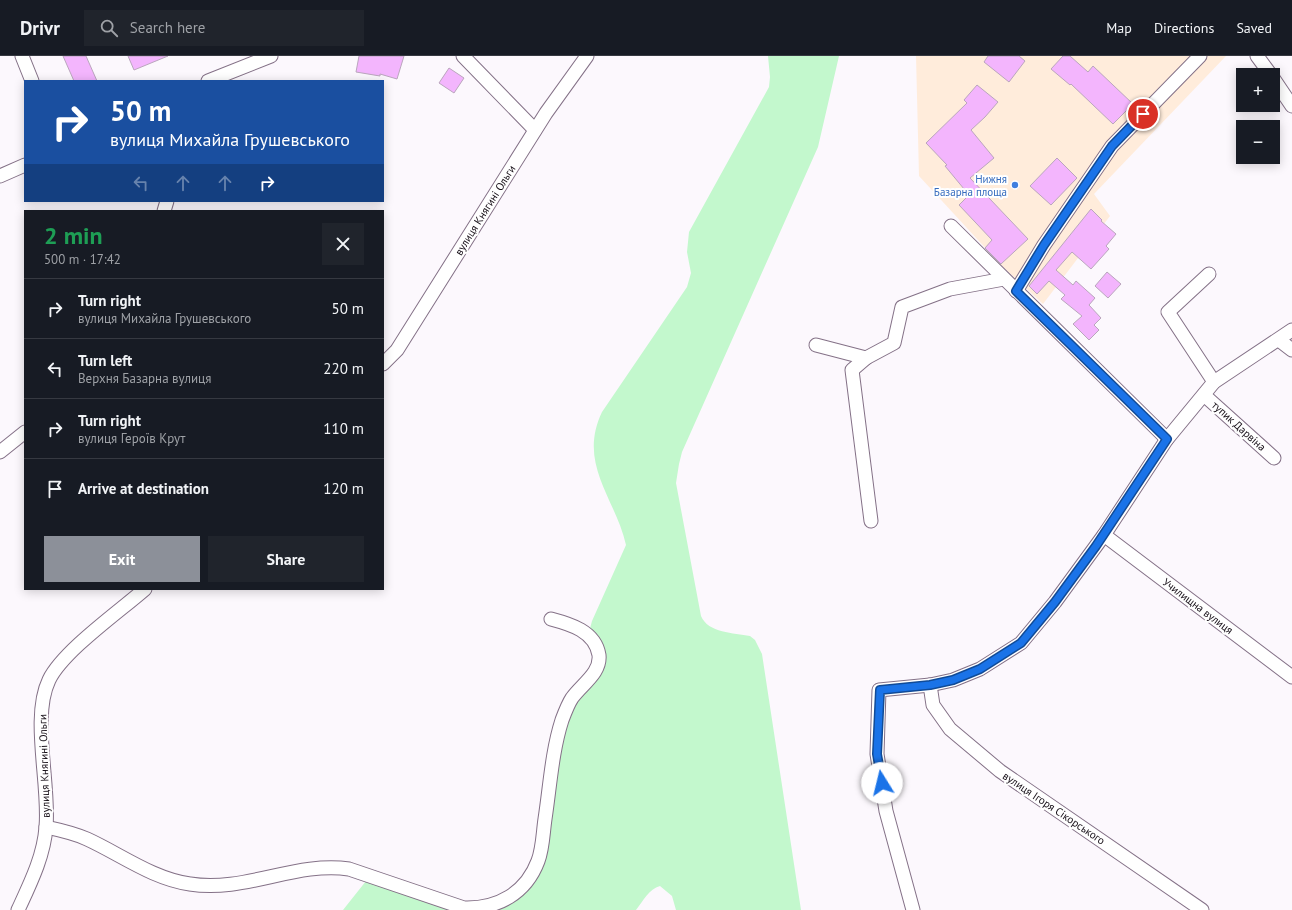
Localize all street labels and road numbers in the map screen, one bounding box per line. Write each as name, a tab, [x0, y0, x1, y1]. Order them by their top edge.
street label: вулиця Княгині Ольги	[452, 162, 518, 258]
street label: тупик Дарвіна	[1209, 398, 1269, 454]
street label: Училищна вулиця	[1160, 575, 1236, 637]
street label: вулиця Княгині Ольги	[35, 714, 53, 818]
street label: вулиця Ігоря Сікорського	[1000, 769, 1108, 848]

